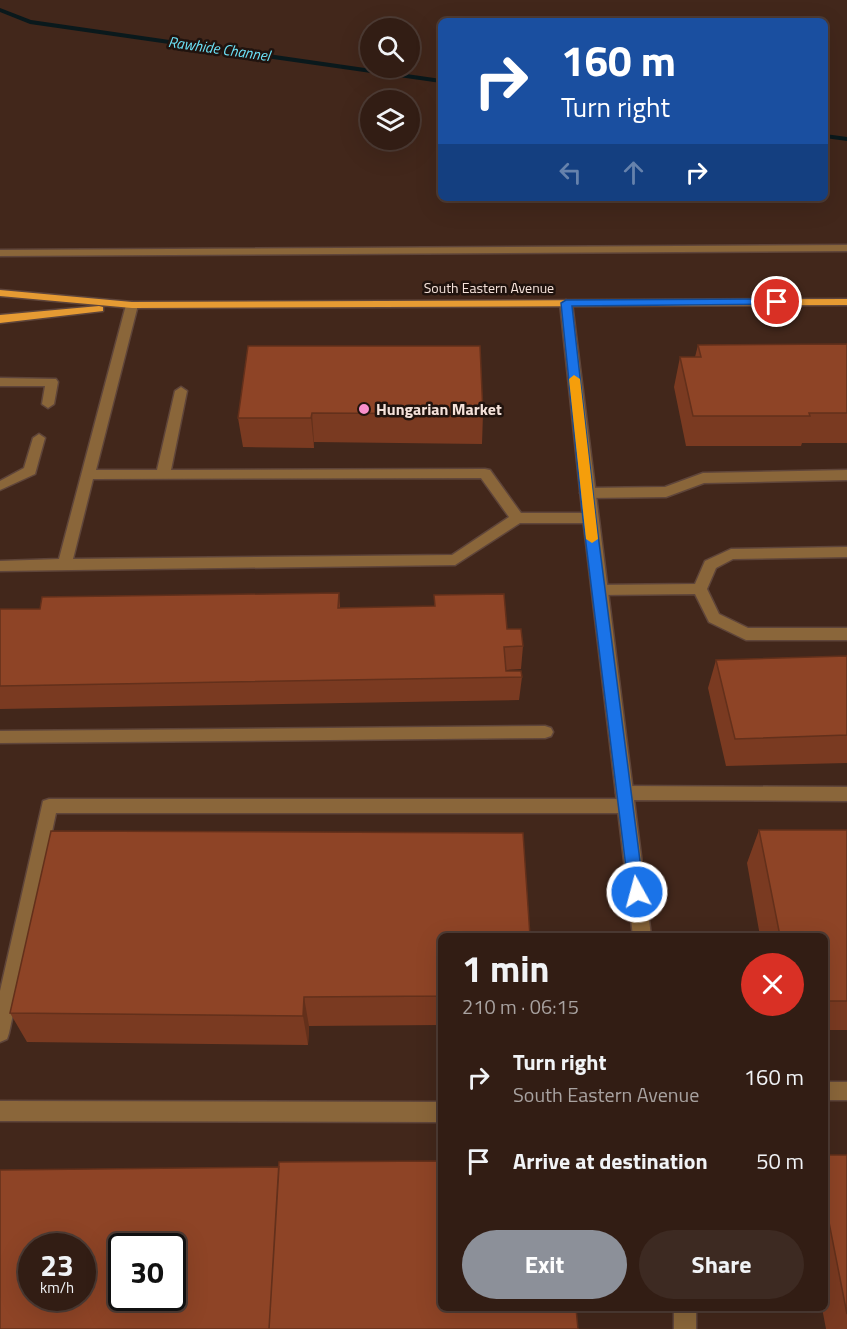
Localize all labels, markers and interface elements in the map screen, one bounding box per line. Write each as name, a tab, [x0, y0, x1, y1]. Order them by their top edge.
map controls	[360, 18, 420, 150]
button: search	[360, 18, 420, 78]
text: 160 m	[561, 28, 676, 92]
water label: Rawhide Channel	[167, 30, 273, 67]
icon: right	[462, 42, 540, 120]
text: Turn right	[561, 86, 670, 127]
button: layers	[360, 90, 420, 150]
icon: left	[554, 156, 587, 189]
icon: ahead	[617, 156, 650, 189]
icon: right	[680, 156, 713, 189]
pin	[751, 276, 802, 327]
street label: South Eastern Avenue	[424, 277, 554, 298]
icon: arrive	[760, 285, 793, 318]
place label: Hungarian Market	[376, 397, 502, 421]
marker: Hungarian Market	[357, 402, 371, 416]
position arrow	[605, 860, 669, 924]
text: 1 min	[462, 941, 549, 996]
button: close	[741, 953, 804, 1016]
text: 210 m · 06:15	[462, 991, 579, 1022]
text: Turn right	[513, 1045, 607, 1079]
text: 160 m	[744, 1060, 804, 1094]
icon: right	[462, 1061, 495, 1094]
text: South Eastern Avenue	[513, 1079, 699, 1110]
text: Arrive at destination	[513, 1144, 708, 1178]
text: 50 m	[756, 1144, 804, 1178]
icon: arrive	[462, 1145, 495, 1178]
button: Exit	[462, 1230, 627, 1299]
button: Share	[639, 1230, 804, 1299]
speed limit sign: 30	[108, 1233, 186, 1311]
text: 23	[40, 1242, 74, 1288]
text: km/h	[40, 1276, 74, 1299]

